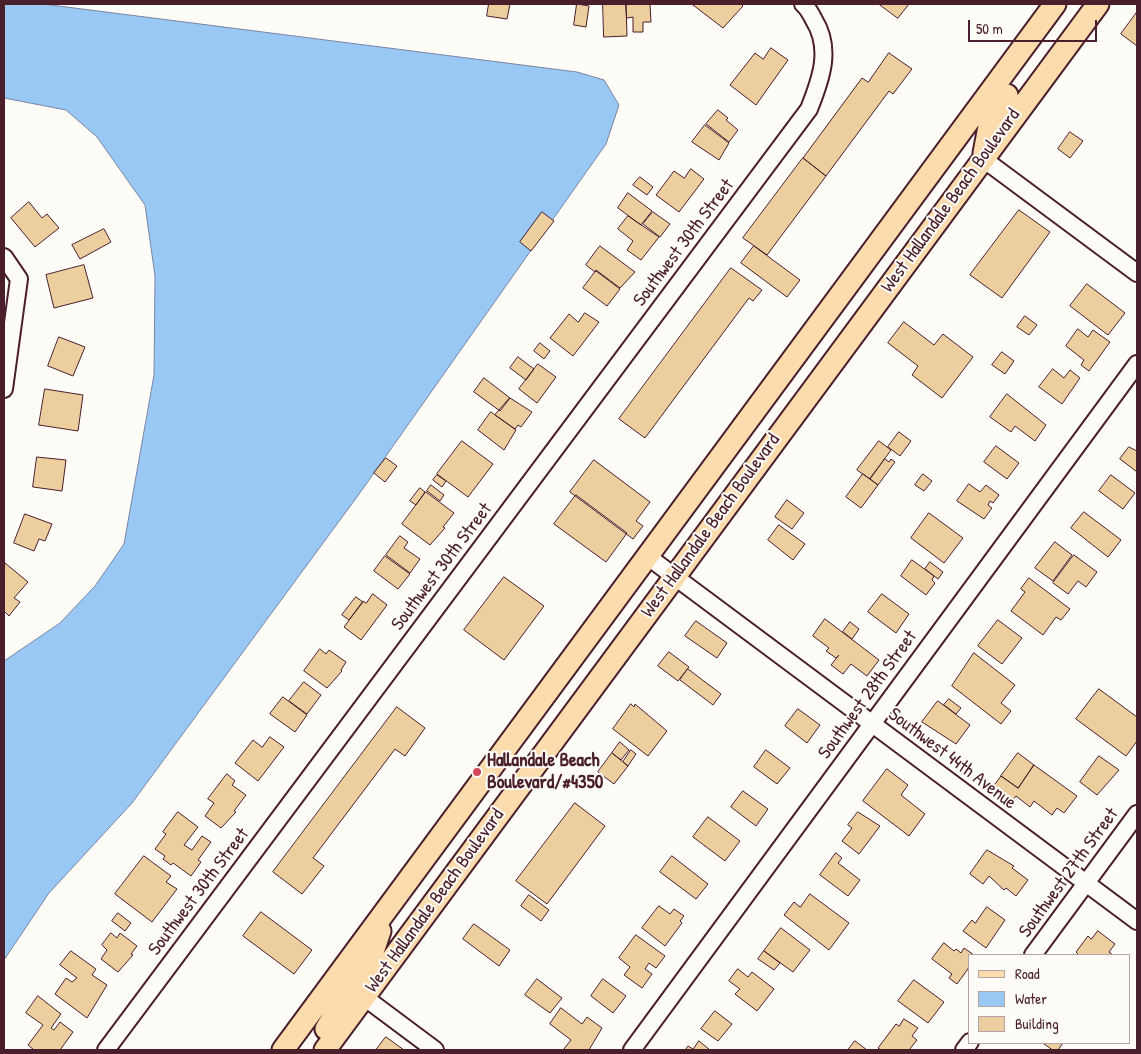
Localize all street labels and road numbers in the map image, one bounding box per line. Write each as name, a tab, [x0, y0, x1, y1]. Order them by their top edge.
street label: West Hallandale Beach Boulevard	[877, 105, 1025, 297]
street label: Southwest 30th Street	[629, 175, 739, 311]
street label: West Hallandale Beach Boulevard	[637, 430, 785, 622]
street label: Southwest 30th Street	[387, 499, 497, 635]
street label: Southwest 28th Street	[814, 626, 922, 764]
street label: Southwest 44th Avenue	[883, 703, 1021, 815]
street label: Southwest 27th Street	[1014, 804, 1124, 942]
street label: West Hallandale Beach Boulevard	[361, 805, 509, 997]
street label: Southwest 30th Street	[144, 824, 254, 960]

